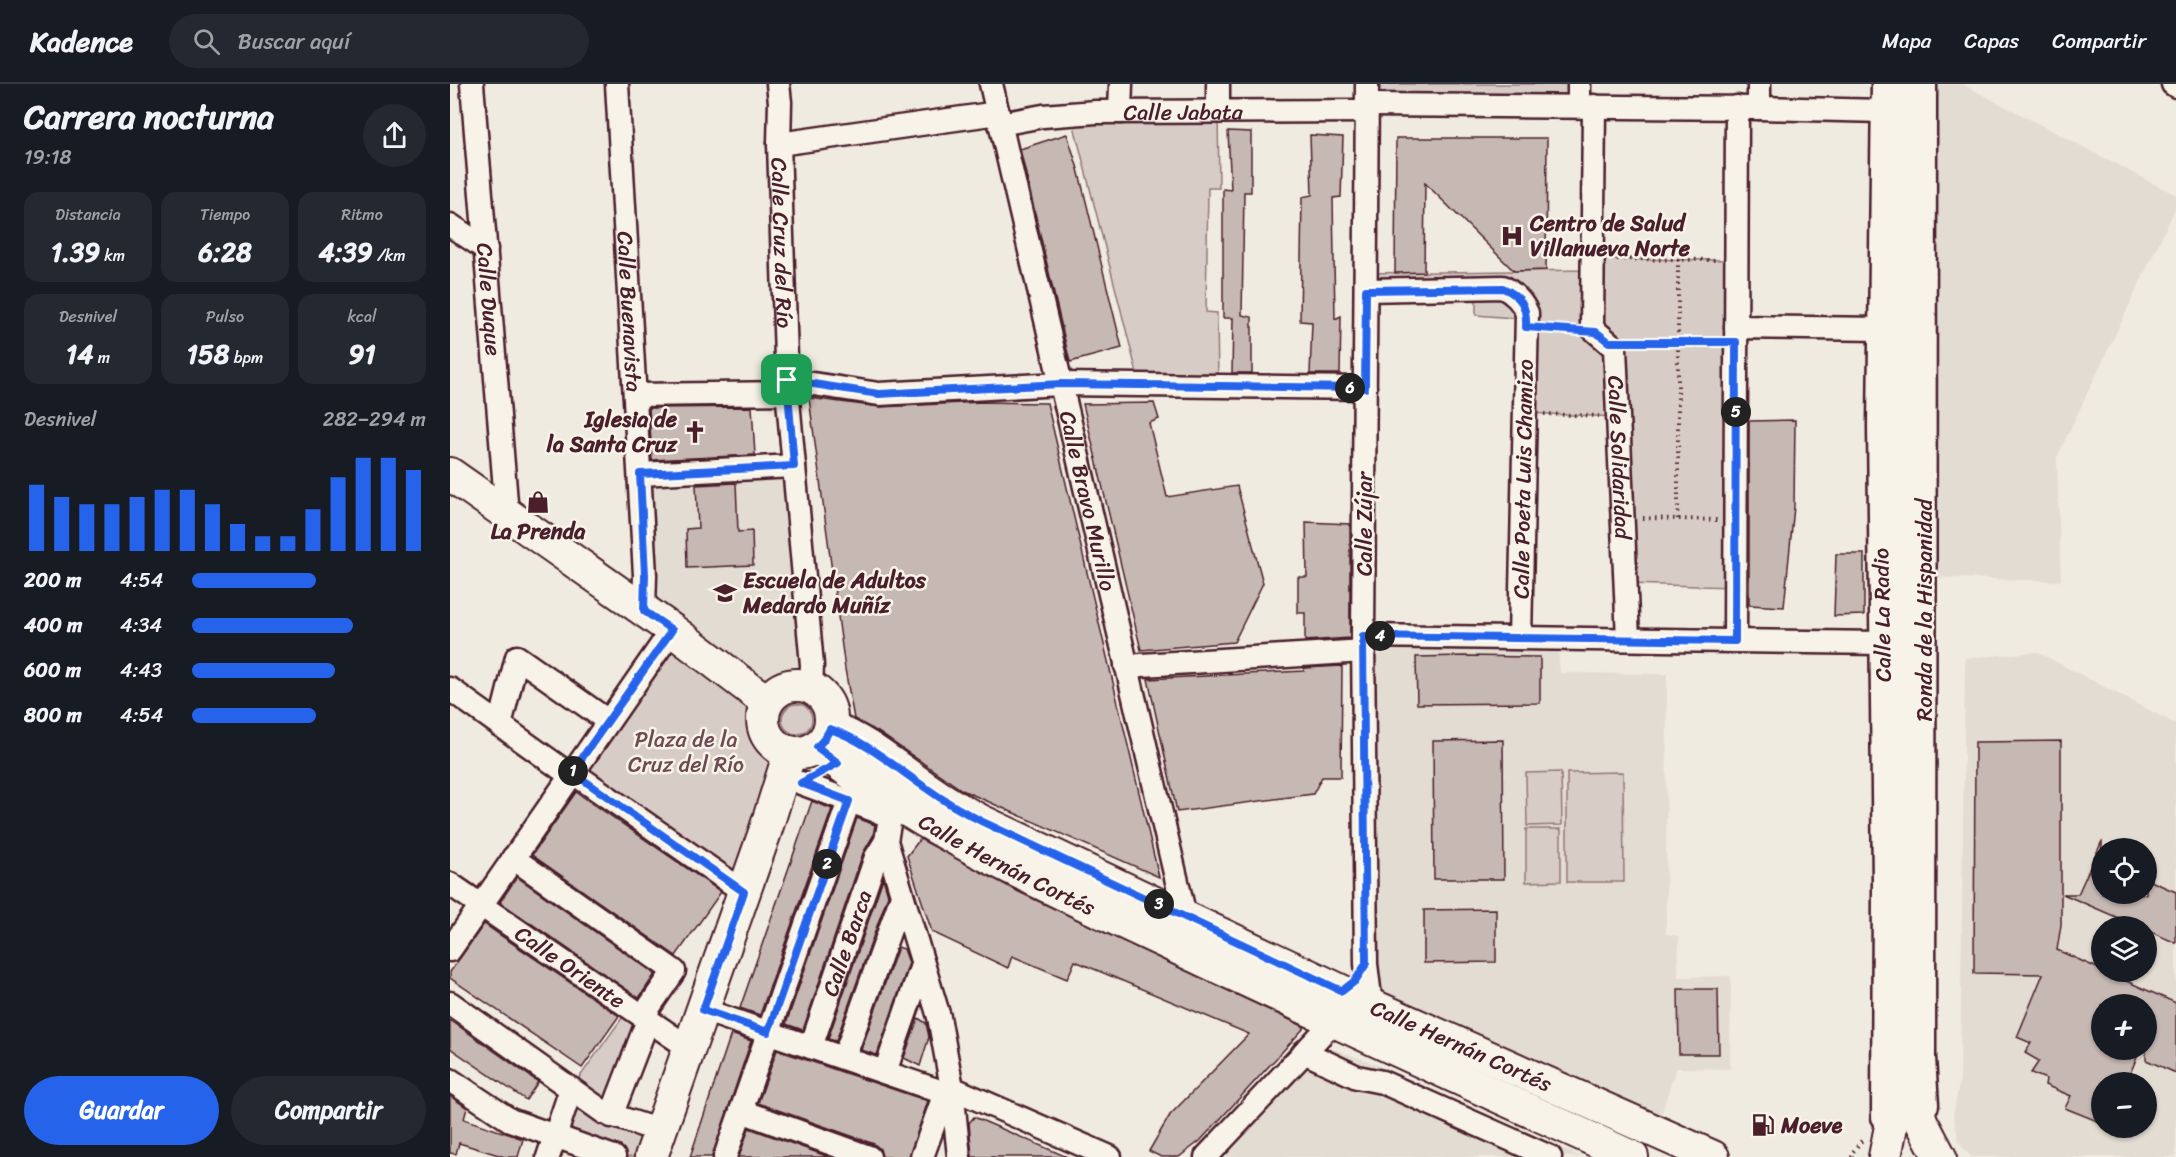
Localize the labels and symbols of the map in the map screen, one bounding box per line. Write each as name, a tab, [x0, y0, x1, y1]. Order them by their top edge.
street label: Calle Jabata	[1123, 92, 1244, 131]
street label: Calle Cruz del Río	[760, 157, 805, 329]
place label: Centro de Salud Villanueva Norte	[1529, 204, 1691, 268]
hospital icon: Centro de Salud Villanueva Norte	[1499, 223, 1525, 249]
street label: Calle Buenavista	[606, 230, 654, 393]
street label: Calle Duque	[465, 241, 514, 357]
pin	[761, 354, 812, 405]
street label: Calle Poeta Luis Chamizo	[1501, 359, 1545, 599]
pin: 6	[1335, 373, 1365, 403]
street label: Calle Solidaridad	[1597, 375, 1643, 541]
pin: 5	[1721, 397, 1751, 427]
place label: Iglesia de la Santa Cruz	[546, 400, 679, 464]
street label: Calle Bravo Murillo	[1048, 407, 1128, 595]
church icon: Iglesia de la Santa Cruz	[682, 419, 708, 445]
street label: Calle Zújar	[1345, 470, 1384, 576]
shop icon: La Prenda	[525, 489, 551, 515]
street label: Ronda de la Hispanidad	[1905, 497, 1944, 721]
place label: La Prenda	[491, 512, 586, 551]
street label: Calle La Radio	[1861, 548, 1903, 682]
place label: Escuela de Adultos Medardo Muñíz	[742, 561, 927, 625]
school or university icon: Escuela de Adultos Medardo Muñíz	[712, 580, 738, 606]
pin: 4	[1365, 621, 1395, 651]
park label: Plaza de la Cruz del Río	[628, 720, 744, 784]
pin: 1	[558, 756, 588, 786]
street label: Calle Hernán Cortés	[911, 802, 1103, 927]
pin: 2	[812, 849, 842, 879]
street label: Calle Barca	[810, 884, 883, 1002]
pin: 3	[1144, 889, 1174, 919]
street label: Calle Oriente	[507, 914, 634, 1019]
street label: Calle Hernán Cortés	[1364, 988, 1559, 1103]
place label: Moeve	[1780, 1106, 1843, 1145]
fuel station icon: Moeve	[1750, 1112, 1776, 1138]

